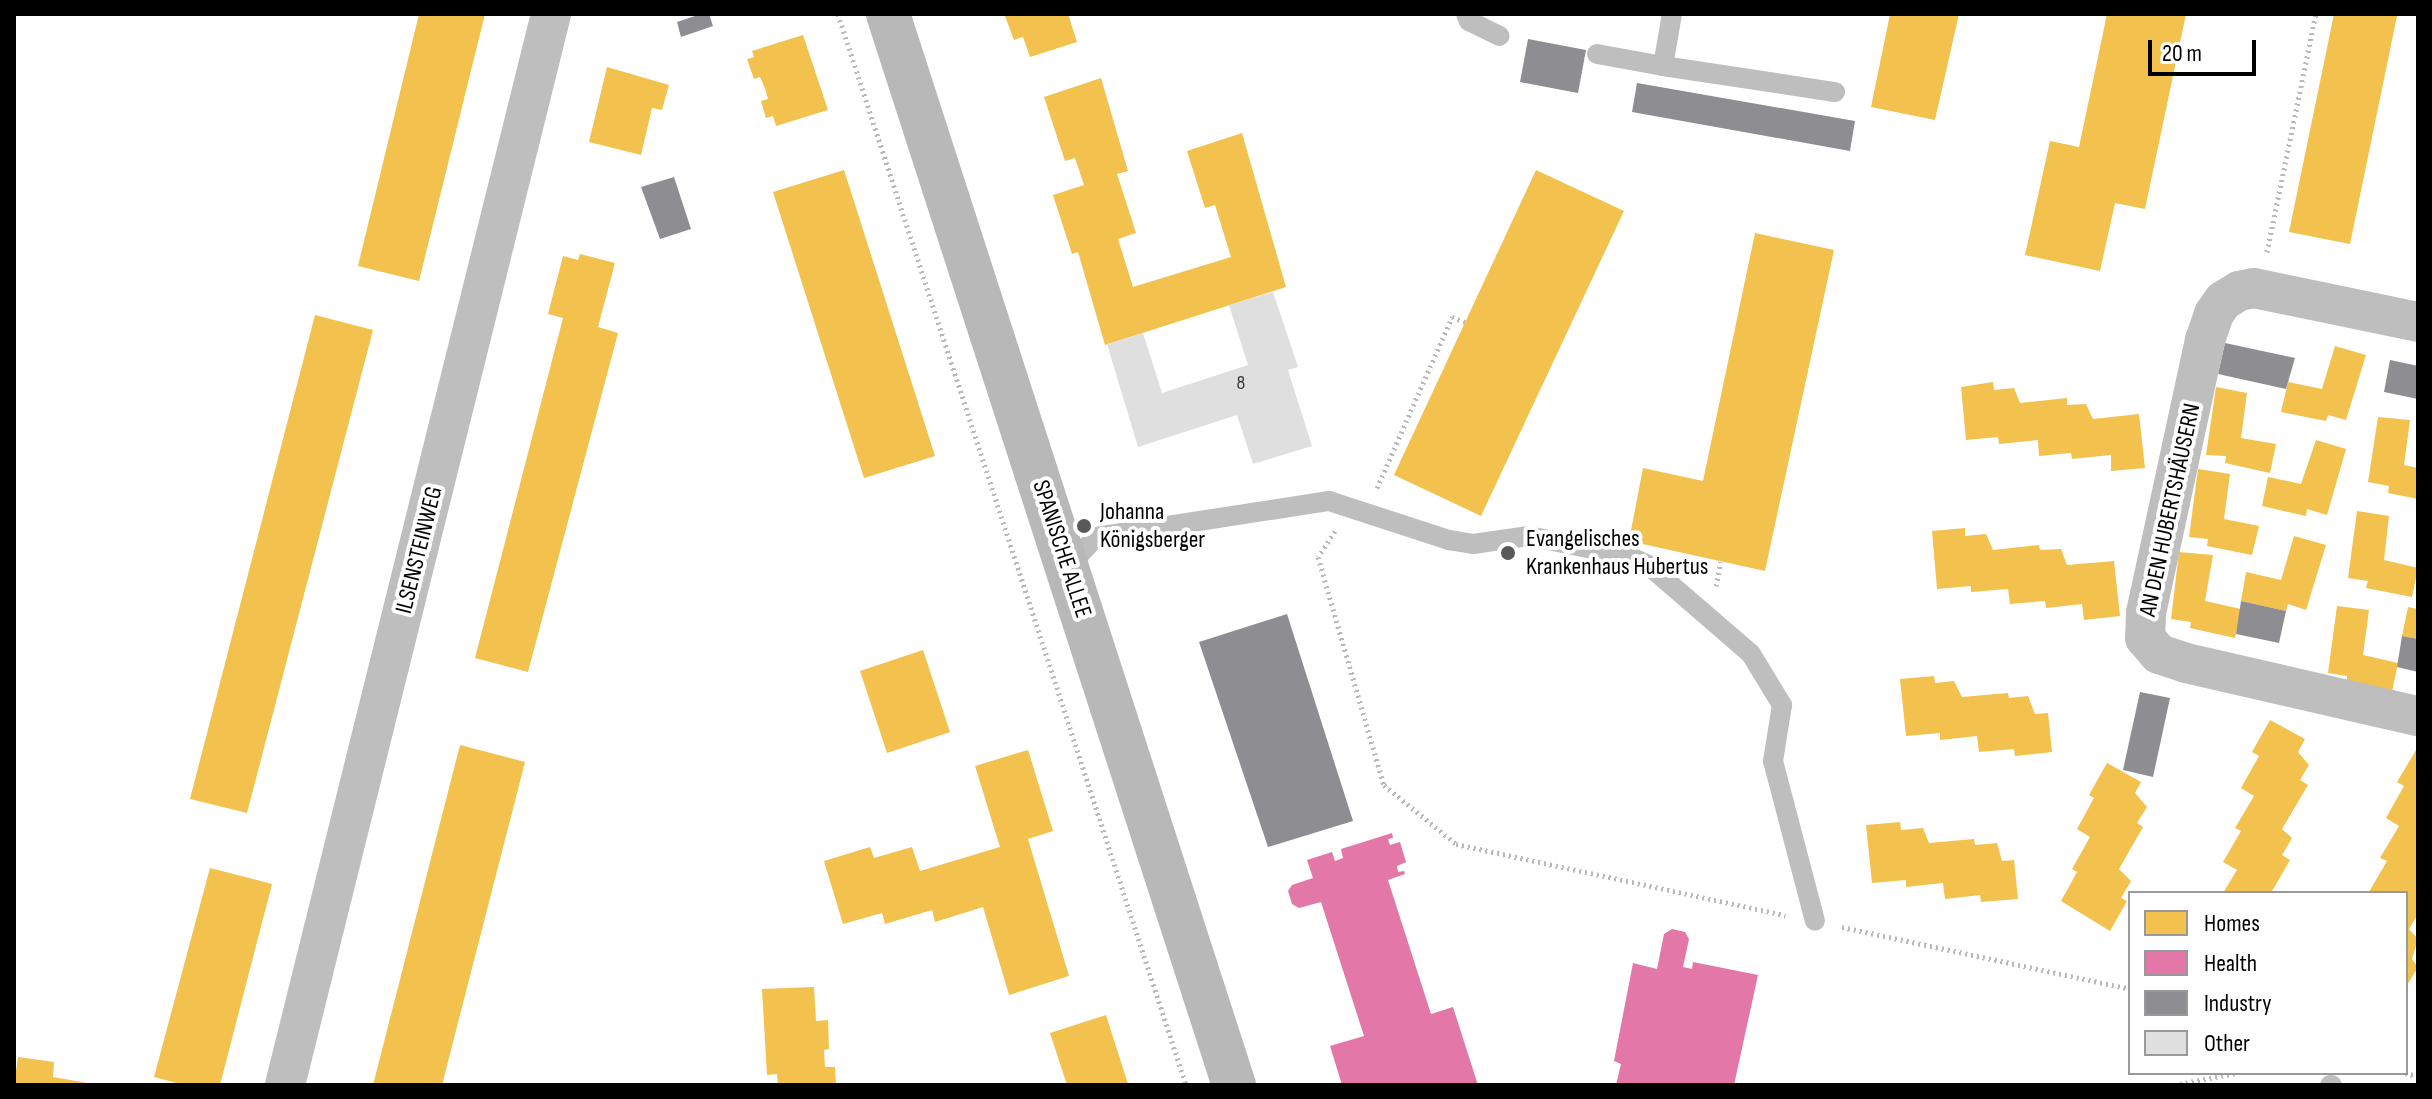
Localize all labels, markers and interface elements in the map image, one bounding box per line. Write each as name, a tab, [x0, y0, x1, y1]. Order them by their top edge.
scale bar	[2152, 24, 2260, 74]
text: 20 m	[2162, 39, 2202, 68]
house number: 8	[1237, 371, 1245, 395]
street label: AN DEN HUBERTSHÄUSERN	[2133, 401, 2207, 619]
street label: SPANISCHE ALLEE	[1026, 477, 1098, 621]
street label: ILSENSTEINWEG	[389, 483, 449, 617]
place label: Johanna Königsberger	[1100, 498, 1205, 554]
marker: Johanna Königsberger	[1075, 517, 1093, 535]
place label: Evangelisches Krankenhaus Hubertus	[1526, 525, 1708, 581]
marker: Evangelisches Krankenhaus Hubertus	[1497, 542, 1519, 564]
legend	[2128, 891, 2408, 1075]
text: Homes	[2204, 909, 2260, 938]
text: Health	[2204, 949, 2257, 978]
text: Industry	[2204, 989, 2271, 1018]
text: Other	[2204, 1029, 2250, 1058]

